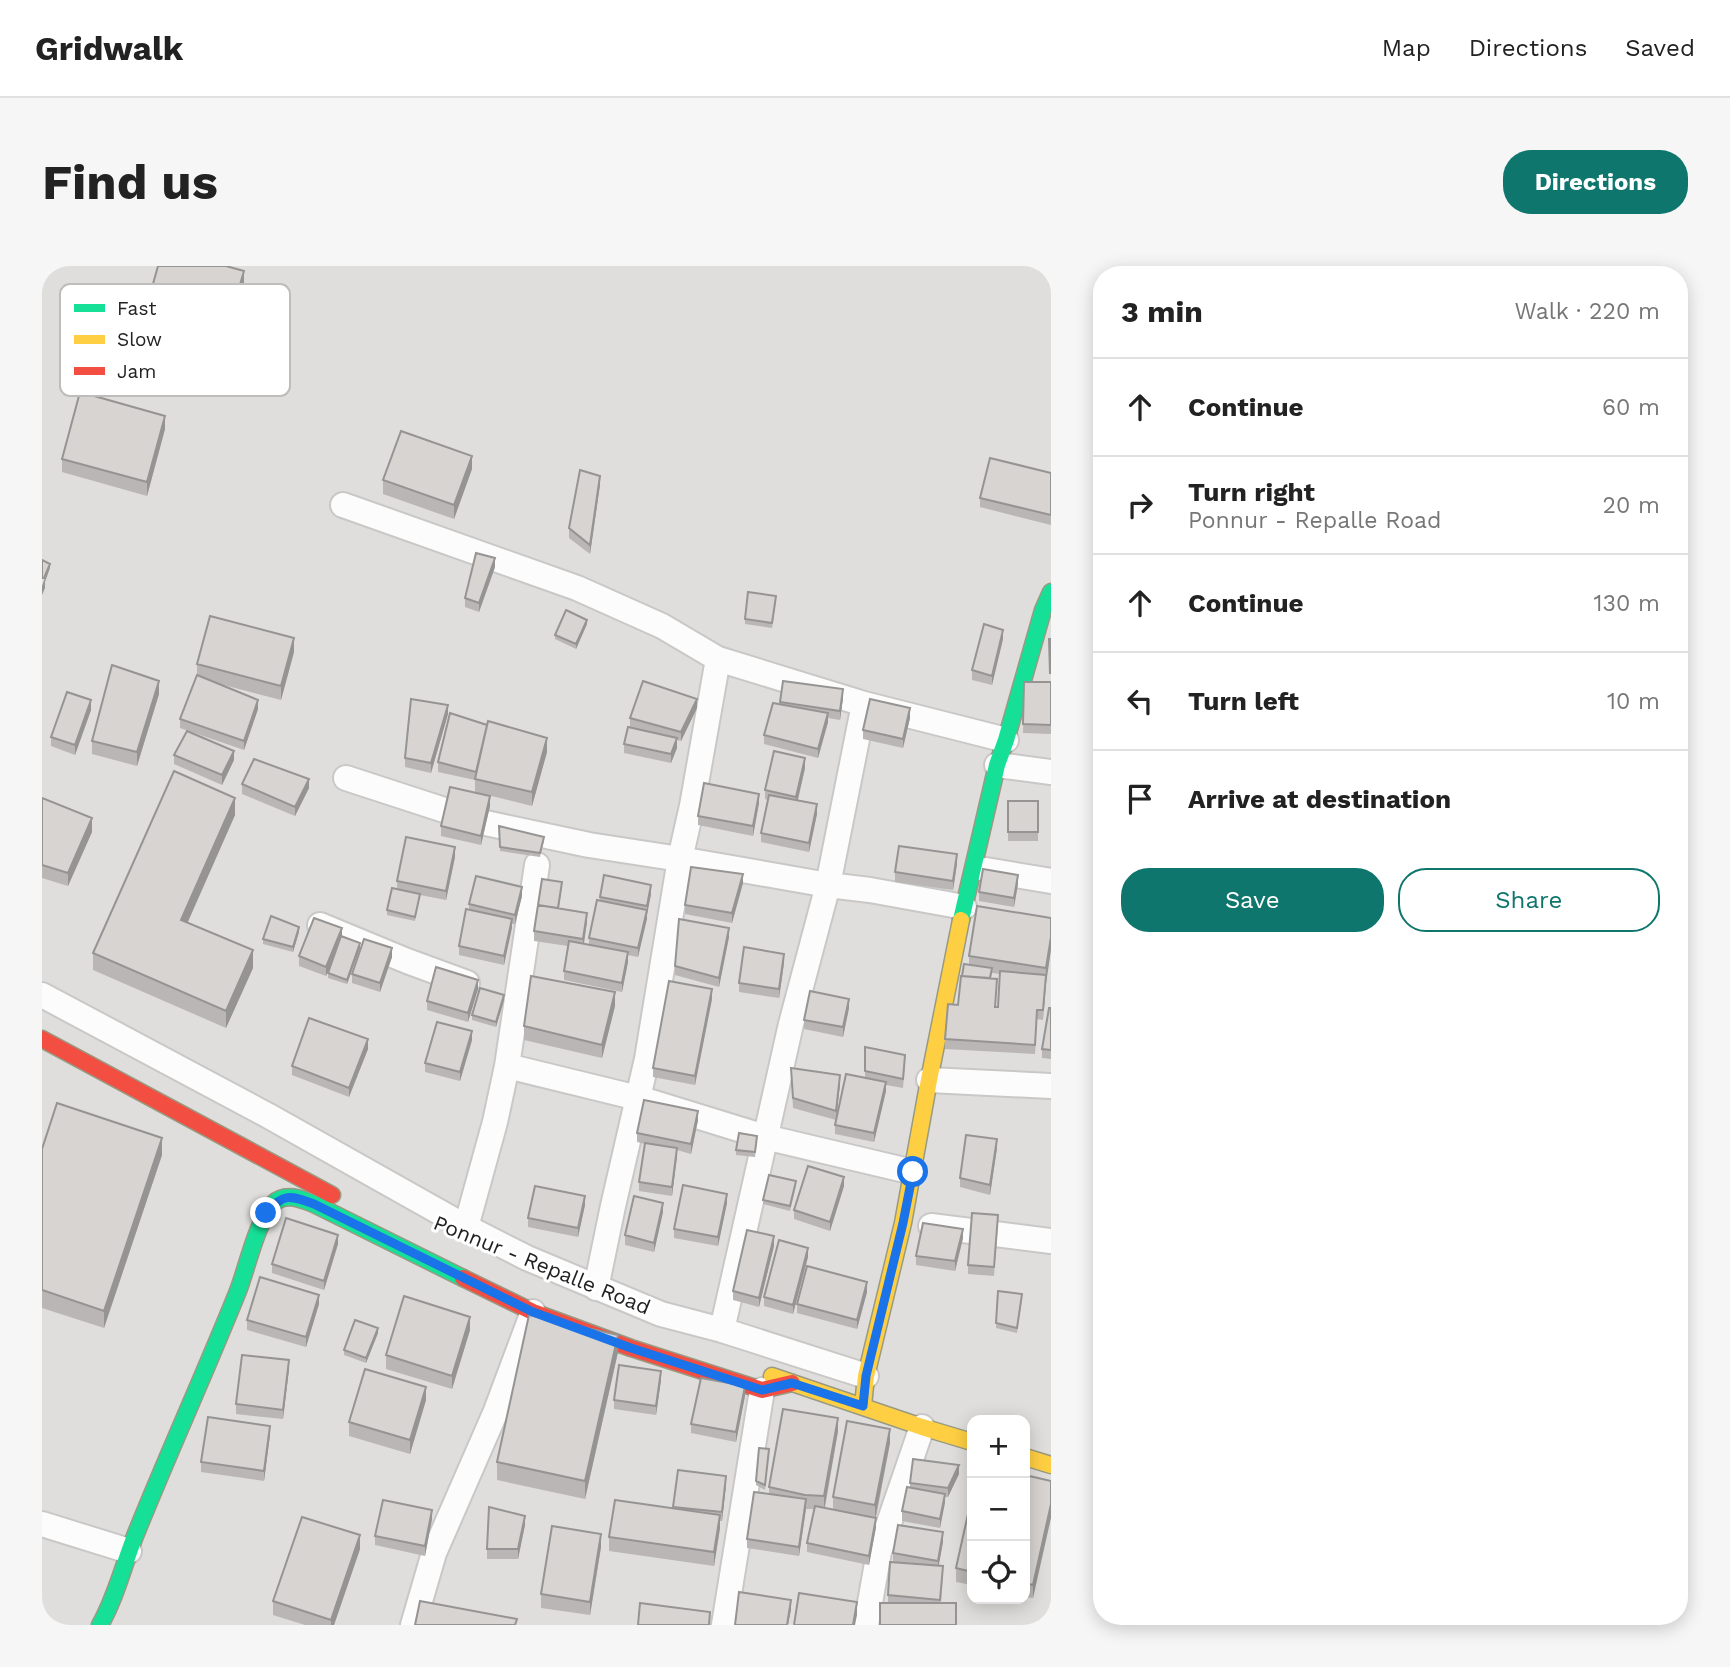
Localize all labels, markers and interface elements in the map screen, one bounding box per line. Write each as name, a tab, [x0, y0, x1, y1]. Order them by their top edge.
text: Gridwalk	[35, 29, 183, 68]
text: Map	[1382, 34, 1431, 62]
text: Directions	[1469, 34, 1587, 62]
text: Saved	[1625, 34, 1695, 62]
button: Directions	[1503, 150, 1688, 214]
text: Find us	[42, 153, 218, 211]
legend	[60, 284, 290, 396]
text: 3 min	[1121, 294, 1203, 329]
text: Fast	[117, 297, 156, 320]
text: Walk · 220 m	[1514, 298, 1660, 325]
text: Slow	[117, 328, 162, 351]
text: Jam	[117, 360, 156, 383]
icon: ahead	[1121, 388, 1159, 426]
text: Continue	[1188, 392, 1304, 422]
text: 60 m	[1602, 394, 1660, 421]
text: Turn right	[1188, 477, 1315, 507]
icon: right	[1121, 486, 1159, 524]
text: 20 m	[1603, 492, 1660, 519]
text: Ponnur - Repalle Road	[1188, 507, 1442, 534]
icon: ahead	[1121, 584, 1159, 622]
text: Continue	[1188, 588, 1304, 618]
text: 130 m	[1594, 590, 1660, 617]
icon: left	[1121, 682, 1159, 720]
text: Turn left	[1188, 686, 1299, 716]
text: 10 m	[1607, 688, 1660, 715]
icon: arrive	[1121, 780, 1159, 818]
text: Arrive at destination	[1188, 784, 1451, 814]
button: Save	[1121, 868, 1384, 932]
button: Share	[1398, 868, 1660, 932]
route start	[897, 1156, 928, 1187]
route end	[250, 1197, 281, 1228]
street label: Ponnur - Repalle Road	[430, 1210, 654, 1319]
map controls	[967, 1415, 1030, 1604]
button: +	[967, 1415, 1030, 1478]
button: −	[967, 1478, 1030, 1541]
button: locate	[967, 1541, 1030, 1604]

